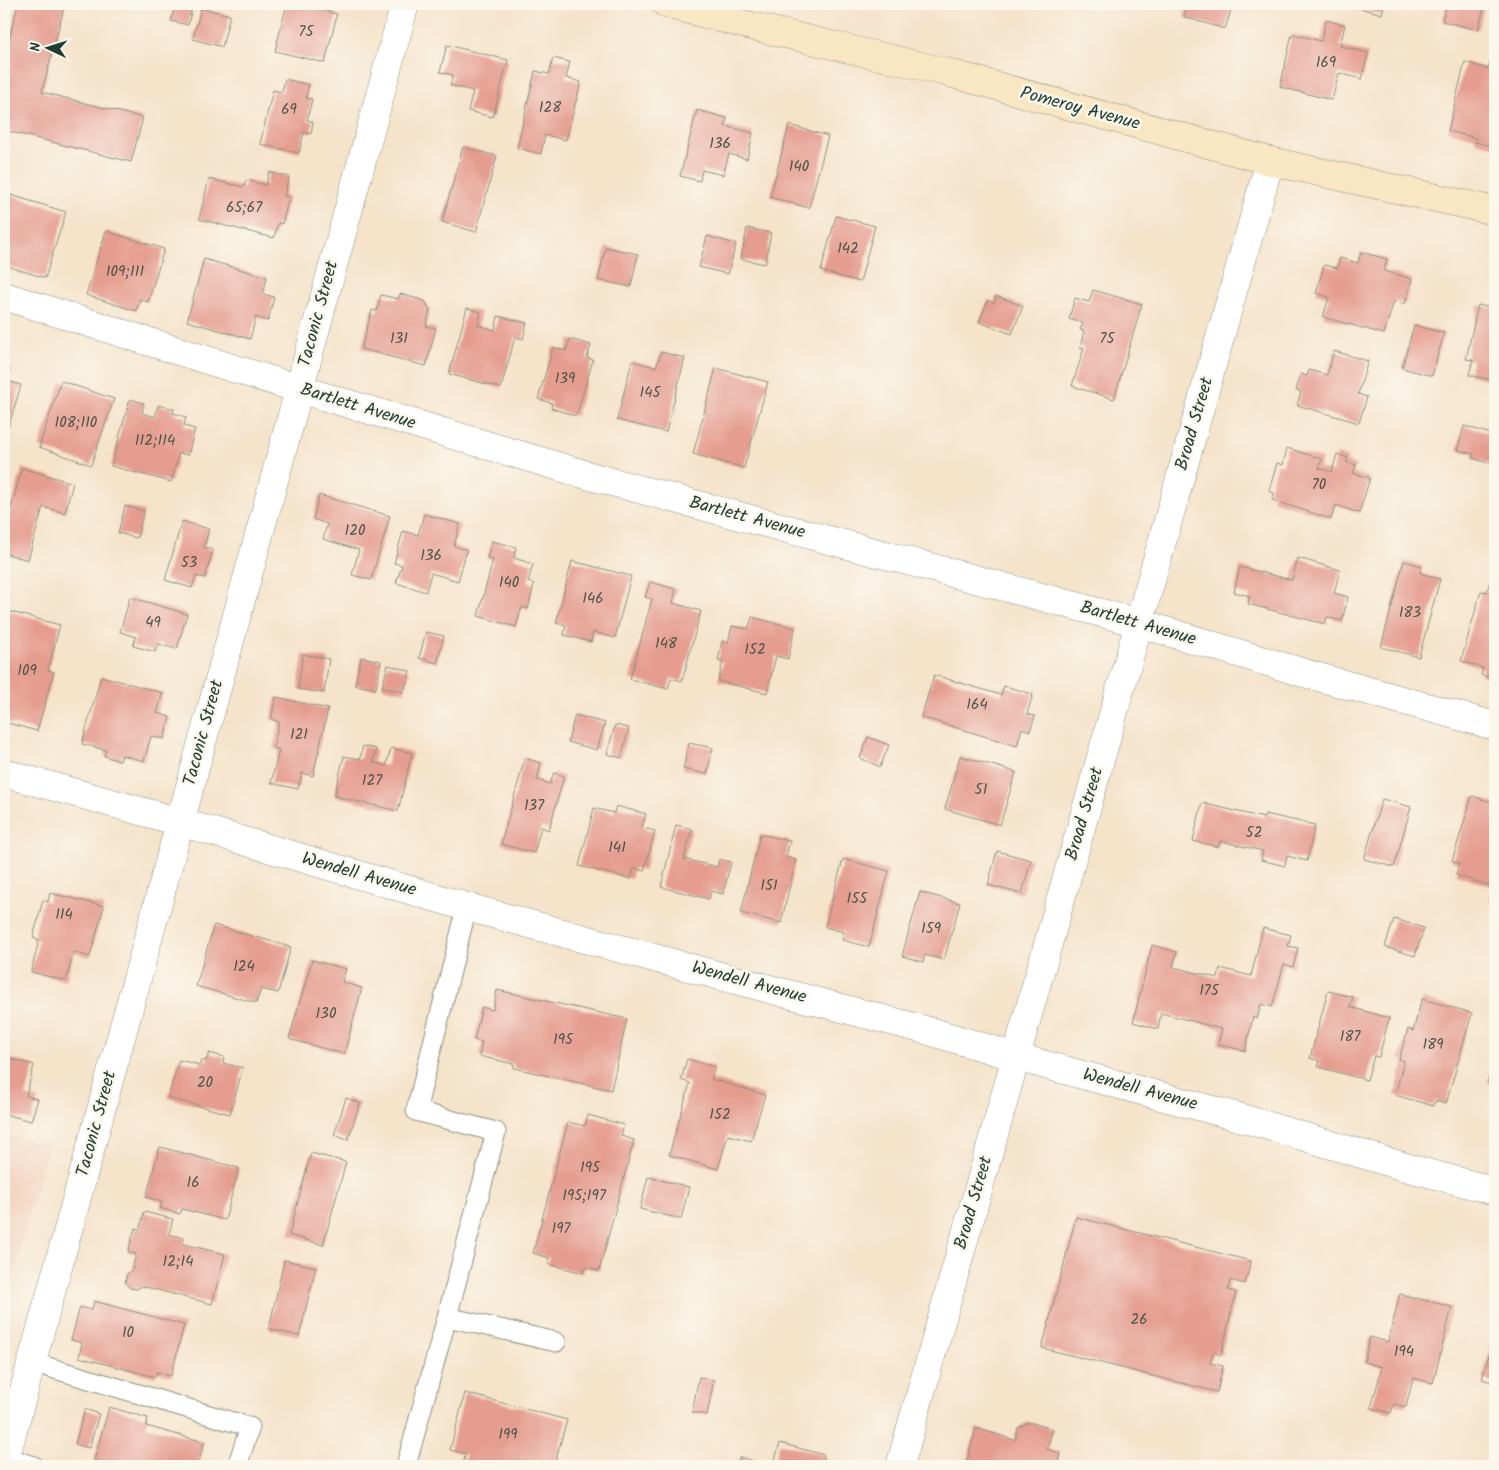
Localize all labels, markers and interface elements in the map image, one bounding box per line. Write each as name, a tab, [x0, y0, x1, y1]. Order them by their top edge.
house number: 75	[299, 20, 314, 44]
north arrow	[22, 22, 72, 72]
text: N	[25, 42, 47, 52]
house number: 169	[1316, 51, 1337, 75]
street label: Pomeroy Avenue	[1017, 79, 1143, 139]
house number: 128	[539, 96, 562, 120]
house number: 69	[281, 98, 298, 122]
house number: 136	[709, 132, 731, 156]
house number: 140	[789, 155, 810, 179]
house number: 65;67	[226, 196, 263, 220]
house number: 142	[837, 237, 859, 261]
street label: Taconic Street	[291, 257, 347, 370]
house number: 109;111	[106, 260, 144, 284]
house number: 131	[390, 327, 408, 351]
house number: 75	[1100, 327, 1115, 351]
house number: 139	[555, 367, 576, 391]
street label: Broad Street	[1168, 373, 1222, 474]
street label: Bartlett Avenue	[297, 376, 419, 438]
house number: 145	[639, 381, 661, 405]
house number: 108;110	[55, 411, 98, 435]
house number: 112;114	[135, 429, 175, 453]
house number: 70	[1312, 473, 1327, 497]
street label: Bartlett Avenue	[686, 489, 808, 547]
house number: 120	[345, 519, 366, 543]
house number: 136	[420, 544, 442, 568]
house number: 53	[181, 551, 198, 575]
house number: 140	[499, 571, 520, 595]
house number: 146	[582, 587, 604, 611]
street label: Bartlett Avenue	[1077, 594, 1199, 654]
house number: 183	[1399, 601, 1422, 625]
house number: 49	[145, 611, 161, 635]
house number: 148	[655, 632, 678, 656]
house number: 152	[744, 638, 766, 662]
house number: 109	[17, 659, 37, 683]
street label: Taconic Street	[176, 676, 232, 789]
house number: 164	[966, 693, 988, 717]
house number: 121	[290, 723, 308, 747]
street label: Broad Street	[1058, 763, 1112, 864]
house number: 127	[362, 769, 383, 793]
house number: 51	[975, 778, 988, 802]
house number: 137	[524, 794, 545, 818]
house number: 52	[1246, 821, 1262, 845]
house number: 141	[608, 836, 626, 860]
street label: Wendell Avenue	[298, 845, 420, 905]
house number: 151	[760, 874, 778, 898]
house number: 155	[847, 887, 868, 911]
house number: 114	[55, 903, 73, 927]
house number: 159	[921, 917, 942, 941]
street label: Wendell Avenue	[688, 954, 810, 1012]
house number: 124	[233, 955, 255, 979]
house number: 175	[1199, 979, 1220, 1003]
house number: 130	[316, 1002, 337, 1026]
house number: 187	[1340, 1025, 1361, 1049]
house number: 195	[553, 1028, 574, 1052]
house number: 189	[1422, 1033, 1444, 1057]
street label: Wendell Avenue	[1079, 1061, 1201, 1119]
street label: Taconic Street	[69, 1067, 125, 1180]
house number: 20	[197, 1071, 214, 1095]
house number: 152	[709, 1103, 731, 1127]
street label: Broad Street	[947, 1152, 1001, 1253]
house number: 195	[580, 1156, 601, 1180]
house number: 16	[186, 1171, 200, 1195]
house number: 195;197	[562, 1184, 607, 1208]
house number: 197	[552, 1217, 572, 1241]
house number: 12;14	[163, 1250, 194, 1274]
house number: 26	[1130, 1308, 1148, 1332]
house number: 10	[122, 1321, 135, 1345]
house number: 194	[1394, 1340, 1414, 1364]
house number: 199	[498, 1423, 518, 1447]

